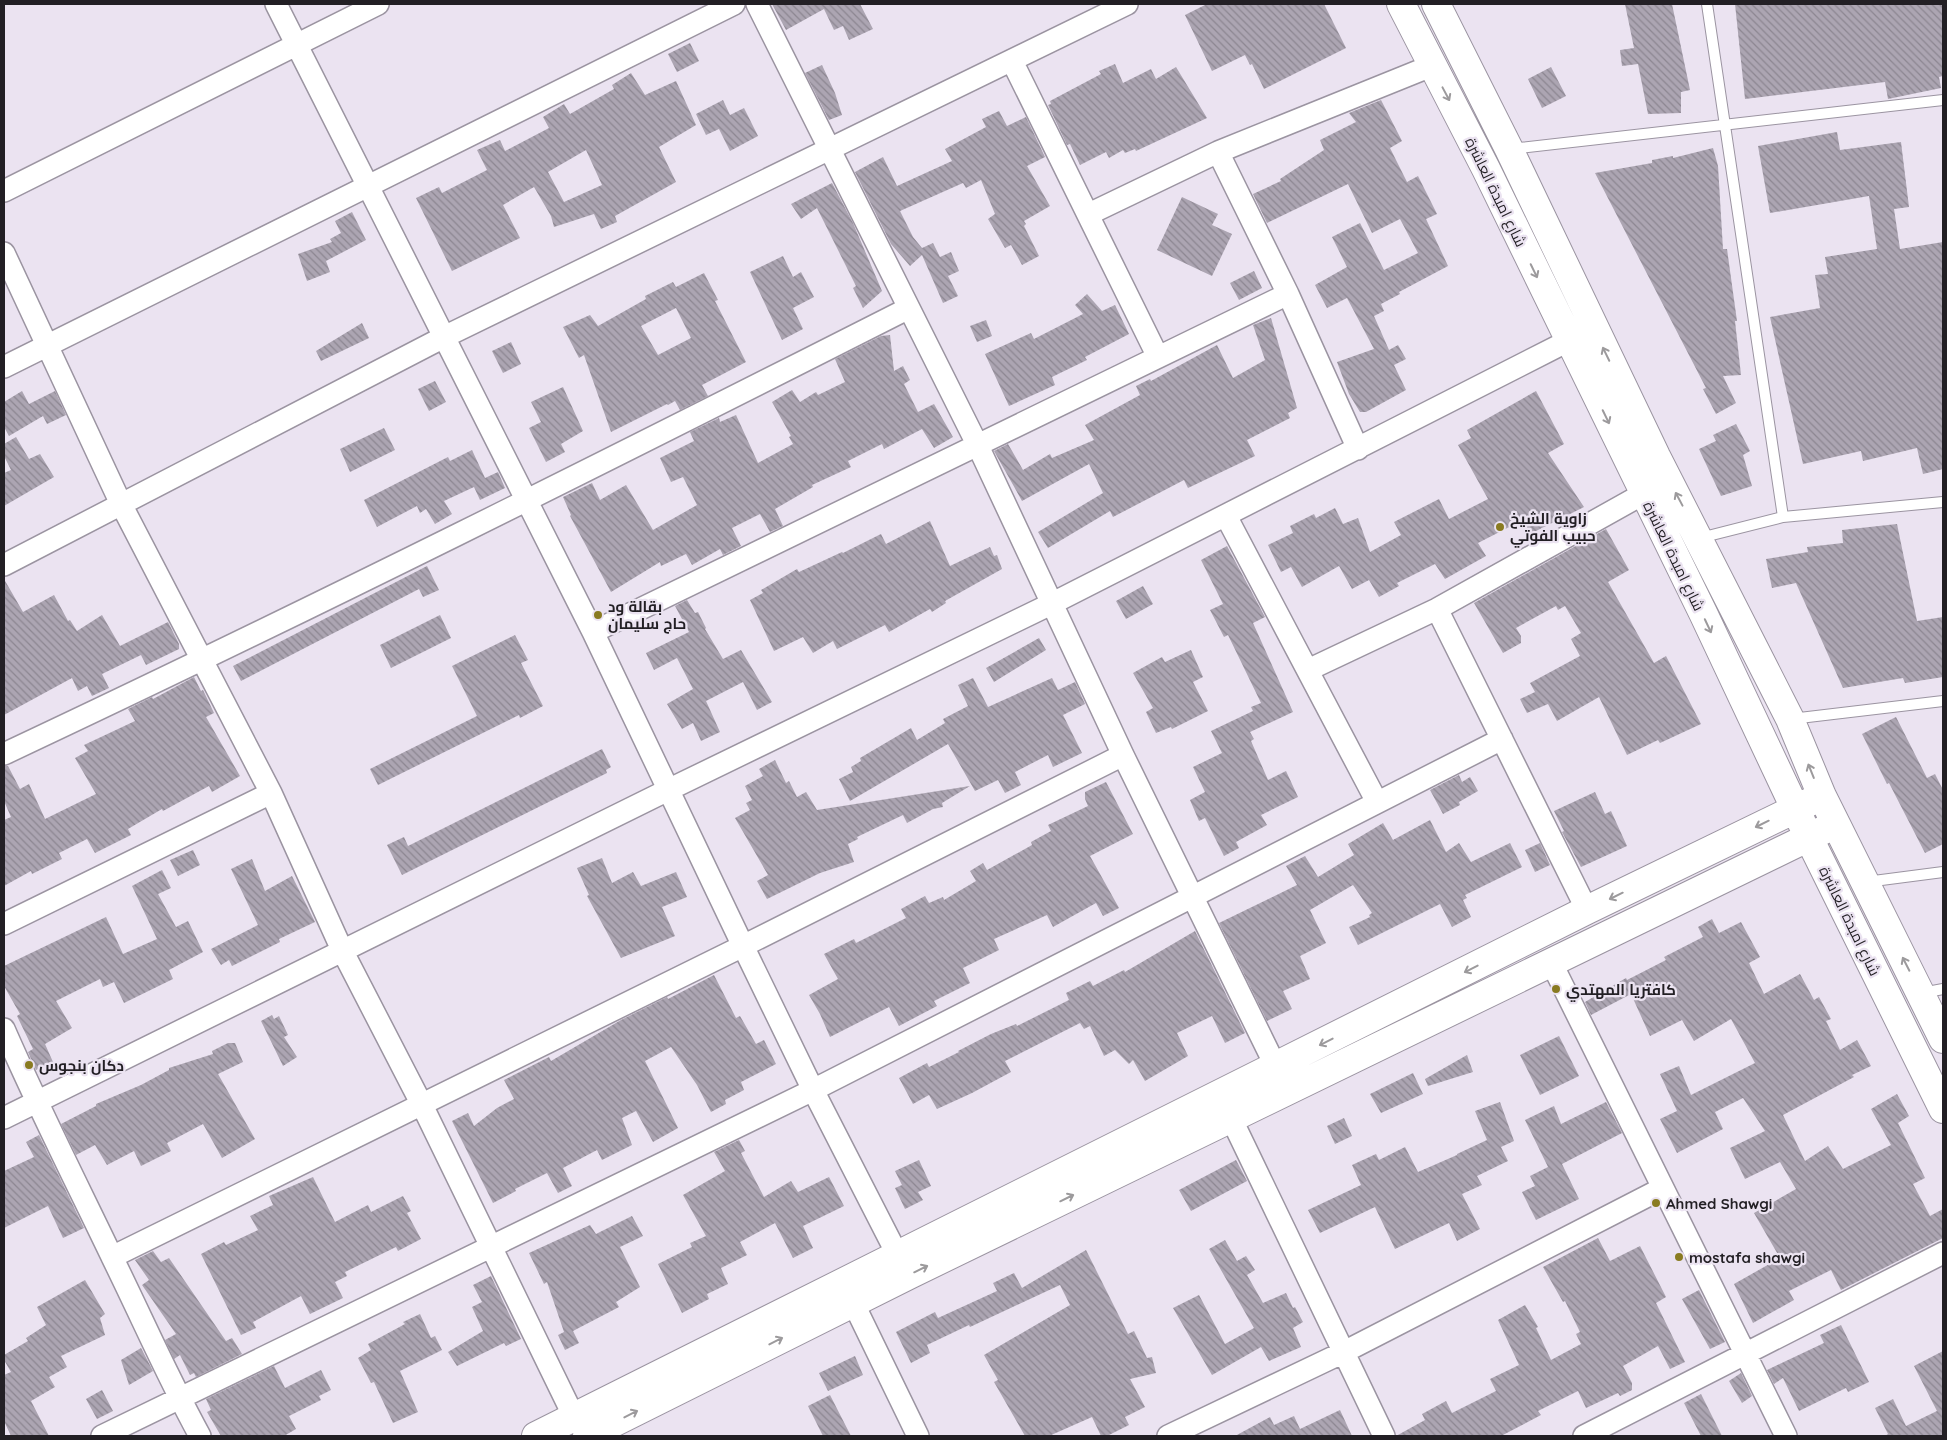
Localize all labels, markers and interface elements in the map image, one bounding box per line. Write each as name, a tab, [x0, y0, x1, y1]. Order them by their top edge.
one-way arrow	[1442, 87, 1452, 101]
street label: شارع امبدة العاشرة	[1459, 134, 1531, 251]
one-way arrow	[1530, 263, 1540, 278]
one-way arrow	[1601, 347, 1611, 362]
one-way arrow	[1601, 409, 1611, 424]
one-way arrow	[1674, 492, 1683, 507]
street label: شارع امبدة العاشرة	[1637, 498, 1709, 615]
place label: زاوية الشيخ حبيب الفوتي	[1510, 509, 1596, 548]
marker: زاوية الشيخ حبيب الفوتي	[1494, 521, 1506, 533]
place label: بقالة ود حاج سليمان	[608, 597, 686, 634]
marker: بقالة ود حاج سليمان	[592, 609, 604, 621]
one-way arrow	[1704, 618, 1714, 633]
one-way arrow	[1806, 764, 1816, 779]
one-way arrow	[1755, 820, 1770, 830]
street label: شارع امبدة العاشرة	[1813, 863, 1885, 980]
one-way arrow	[1609, 892, 1624, 901]
one-way arrow	[1901, 957, 1910, 972]
one-way arrow	[1464, 965, 1479, 974]
place label: كافتريا المهتدي	[1566, 980, 1676, 1002]
marker: كافتريا المهتدي	[1550, 983, 1562, 995]
one-way arrow	[1318, 1037, 1333, 1047]
place label: دكان بنجوس	[39, 1056, 124, 1075]
marker: دكان بنجوس	[23, 1059, 35, 1071]
one-way arrow	[1059, 1193, 1074, 1202]
place label: Ahmed Shawgi	[1666, 1194, 1772, 1213]
marker: Ahmed Shawgi	[1650, 1197, 1662, 1209]
place label: mostafa shawgi	[1689, 1248, 1805, 1267]
marker: mostafa shawgi	[1673, 1251, 1685, 1263]
one-way arrow	[914, 1264, 929, 1274]
one-way arrow	[768, 1336, 783, 1345]
one-way arrow	[623, 1409, 638, 1419]

